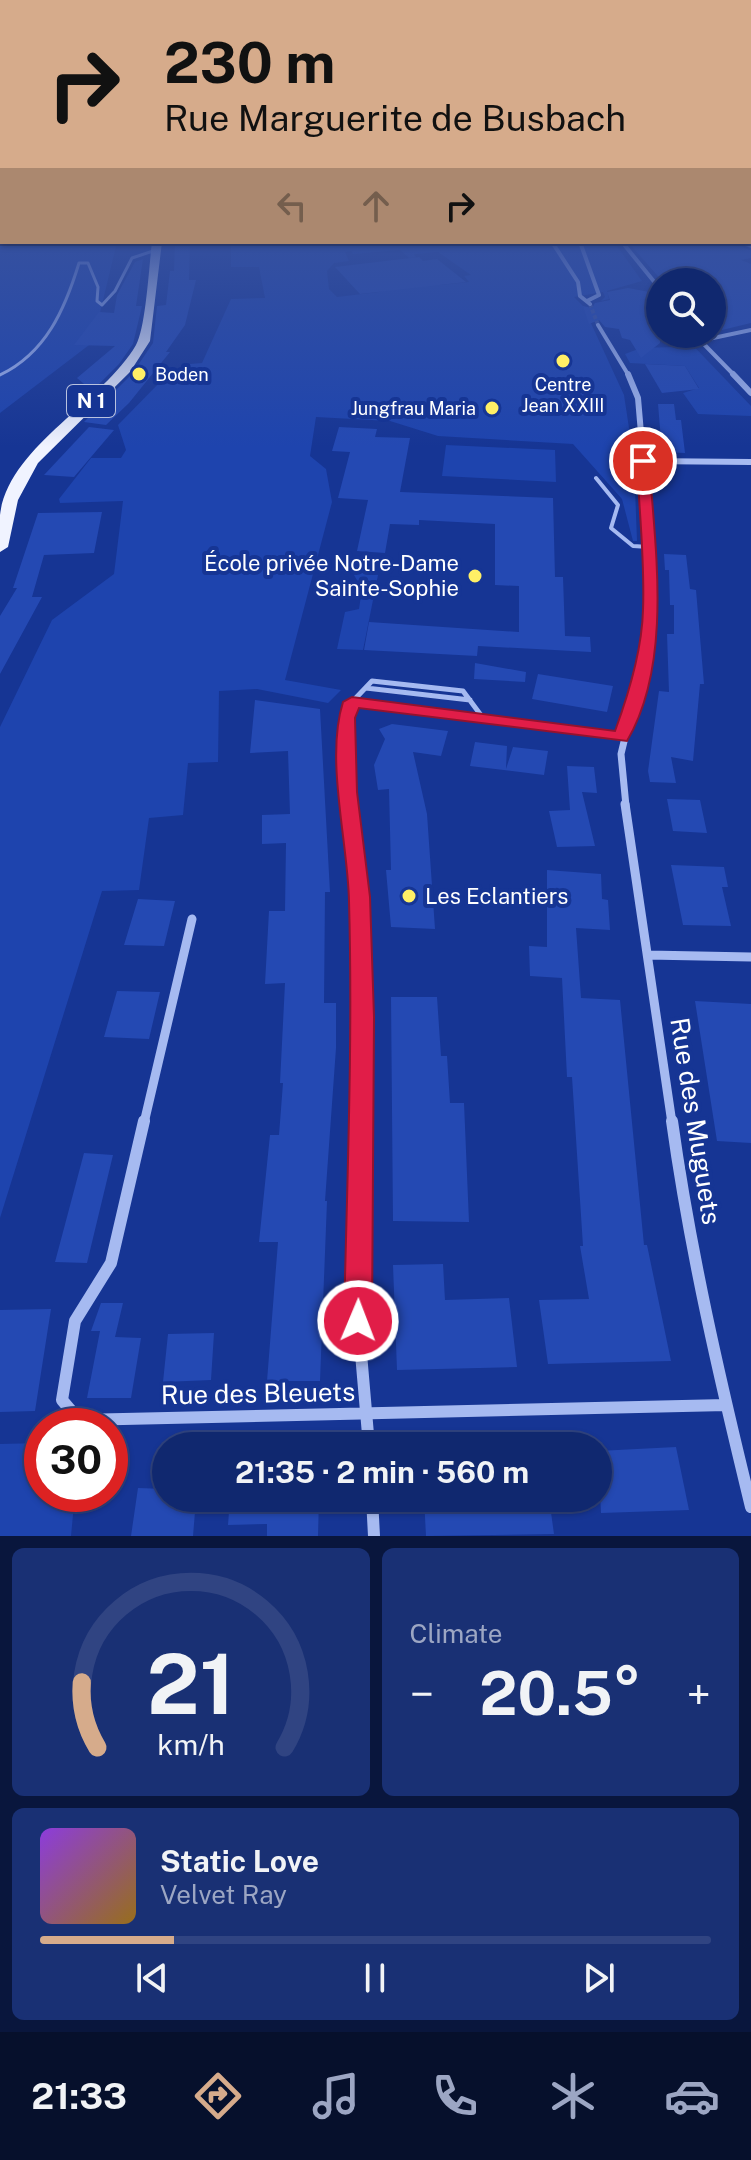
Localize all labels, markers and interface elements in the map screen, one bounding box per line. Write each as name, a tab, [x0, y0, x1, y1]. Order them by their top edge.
text: 230 m	[164, 30, 336, 96]
icon: right	[32, 32, 136, 136]
text: Rue Marguerite de Busbach	[164, 97, 626, 139]
icon: left	[270, 184, 314, 228]
icon: ahead	[354, 184, 398, 228]
icon: right	[438, 184, 482, 228]
map controls	[646, 268, 726, 348]
button: search	[646, 268, 726, 348]
marker: Centre Jean XXIII	[554, 352, 572, 370]
place label: Boden	[155, 364, 209, 385]
marker: Boden	[130, 365, 148, 383]
place label: Centre Jean XXIII	[522, 374, 604, 416]
road number: N 1	[67, 385, 115, 417]
place label: Jungfrau Maria	[351, 398, 476, 419]
marker: Jungfrau Maria	[483, 399, 501, 417]
pin	[609, 427, 677, 495]
icon: arrive	[621, 439, 665, 483]
place label: École privée Notre-Dame Sainte-Sophie	[204, 550, 459, 601]
marker: École privée Notre-Dame Sainte-Sophie	[466, 567, 484, 585]
place label: Les Eclantiers	[425, 883, 568, 909]
marker: Les Eclantiers	[400, 887, 418, 905]
street label: Rue des Muguets	[664, 1015, 728, 1227]
position arrow	[316, 1279, 400, 1363]
street label: Rue des Bleuets	[161, 1376, 355, 1410]
speed limit sign: 30	[24, 1408, 128, 1512]
text: 21:35 · 2 min · 560 m	[235, 1454, 529, 1490]
text: Climate	[410, 1618, 503, 1649]
text: 21	[147, 1635, 235, 1733]
text: 20.5°	[479, 1658, 641, 1729]
text: −	[410, 1668, 434, 1720]
text: +	[687, 1668, 711, 1720]
text: km/h	[157, 1728, 224, 1761]
text: Static Love	[160, 1843, 319, 1879]
text: Velvet Ray	[160, 1879, 287, 1910]
icon: previous	[130, 1956, 174, 2000]
icon: pause	[353, 1956, 397, 2000]
icon: next	[577, 1956, 621, 2000]
icon: directions	[190, 2068, 246, 2124]
icon: music	[308, 2068, 364, 2124]
icon: phone	[427, 2068, 483, 2124]
icon: climate	[545, 2068, 601, 2124]
icon: car	[664, 2068, 720, 2124]
text: 21:33	[31, 2075, 127, 2117]

